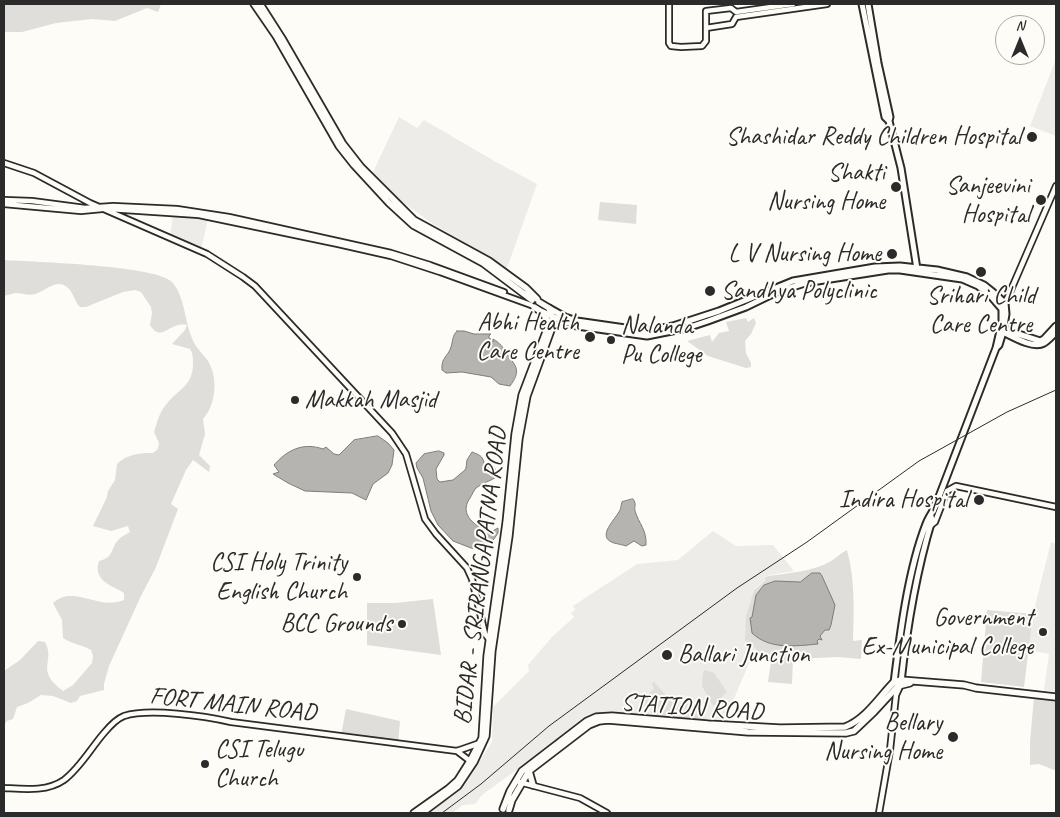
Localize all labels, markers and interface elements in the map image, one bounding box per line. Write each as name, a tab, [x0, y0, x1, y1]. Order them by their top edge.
north arrow	[995, 15, 1045, 65]
text: N	[1016, 17, 1024, 34]
place label: Shashidar Reddy Children Hospital	[726, 122, 1021, 152]
marker: Shashidar Reddy Children Hospital	[1025, 130, 1039, 144]
place label: Shakti Nursing Home	[767, 158, 885, 217]
place label: Sanjeevini Hospital	[946, 171, 1030, 230]
marker: Shakti Nursing Home	[889, 180, 903, 194]
marker: Sanjeevini Hospital	[1034, 193, 1048, 207]
place label: L V Nursing Home	[728, 239, 881, 269]
marker: L V Nursing Home	[885, 247, 899, 261]
marker: Srihari Child Care Centre	[974, 265, 988, 279]
place label: Sandhya Polyclinic	[721, 276, 877, 306]
place label: Srihari Child Care Centre	[927, 281, 1035, 340]
marker: Sandhya Polyclinic	[703, 284, 717, 298]
place label: Abhi Health Care Centre	[477, 308, 579, 367]
place label: Nalanda Pu College	[621, 311, 701, 370]
marker: Abhi Health Care Centre	[583, 330, 597, 344]
marker: Nalanda Pu College	[605, 334, 617, 346]
place label: Makkah Masjid	[305, 385, 437, 415]
marker: Makkah Masjid	[289, 394, 301, 406]
street label: BIDAR - SRIRANGAPATNA ROAD	[448, 426, 514, 726]
place label: Indira Hospital	[839, 485, 968, 515]
marker: Indira Hospital	[972, 493, 986, 507]
place label: CSI Holy Trinity English Church	[210, 548, 347, 607]
marker: CSI Holy Trinity English Church	[351, 571, 363, 583]
place label: Government Ex-Municipal College	[862, 603, 1033, 662]
place label: BCC Grounds	[281, 609, 392, 639]
marker: BCC Grounds	[396, 618, 408, 630]
marker: Government Ex-Municipal College	[1037, 626, 1049, 638]
place label: Ballari Junction	[678, 640, 810, 670]
marker: Ballari Junction	[660, 648, 674, 662]
street label: FORT MAIN ROAD	[148, 681, 318, 729]
street label: STATION ROAD	[620, 688, 764, 728]
place label: Bellary Nursing Home	[824, 708, 942, 767]
marker: Bellary Nursing Home	[946, 730, 960, 744]
place label: CSI Telugu Church	[215, 735, 303, 794]
marker: CSI Telugu Church	[199, 758, 211, 770]

